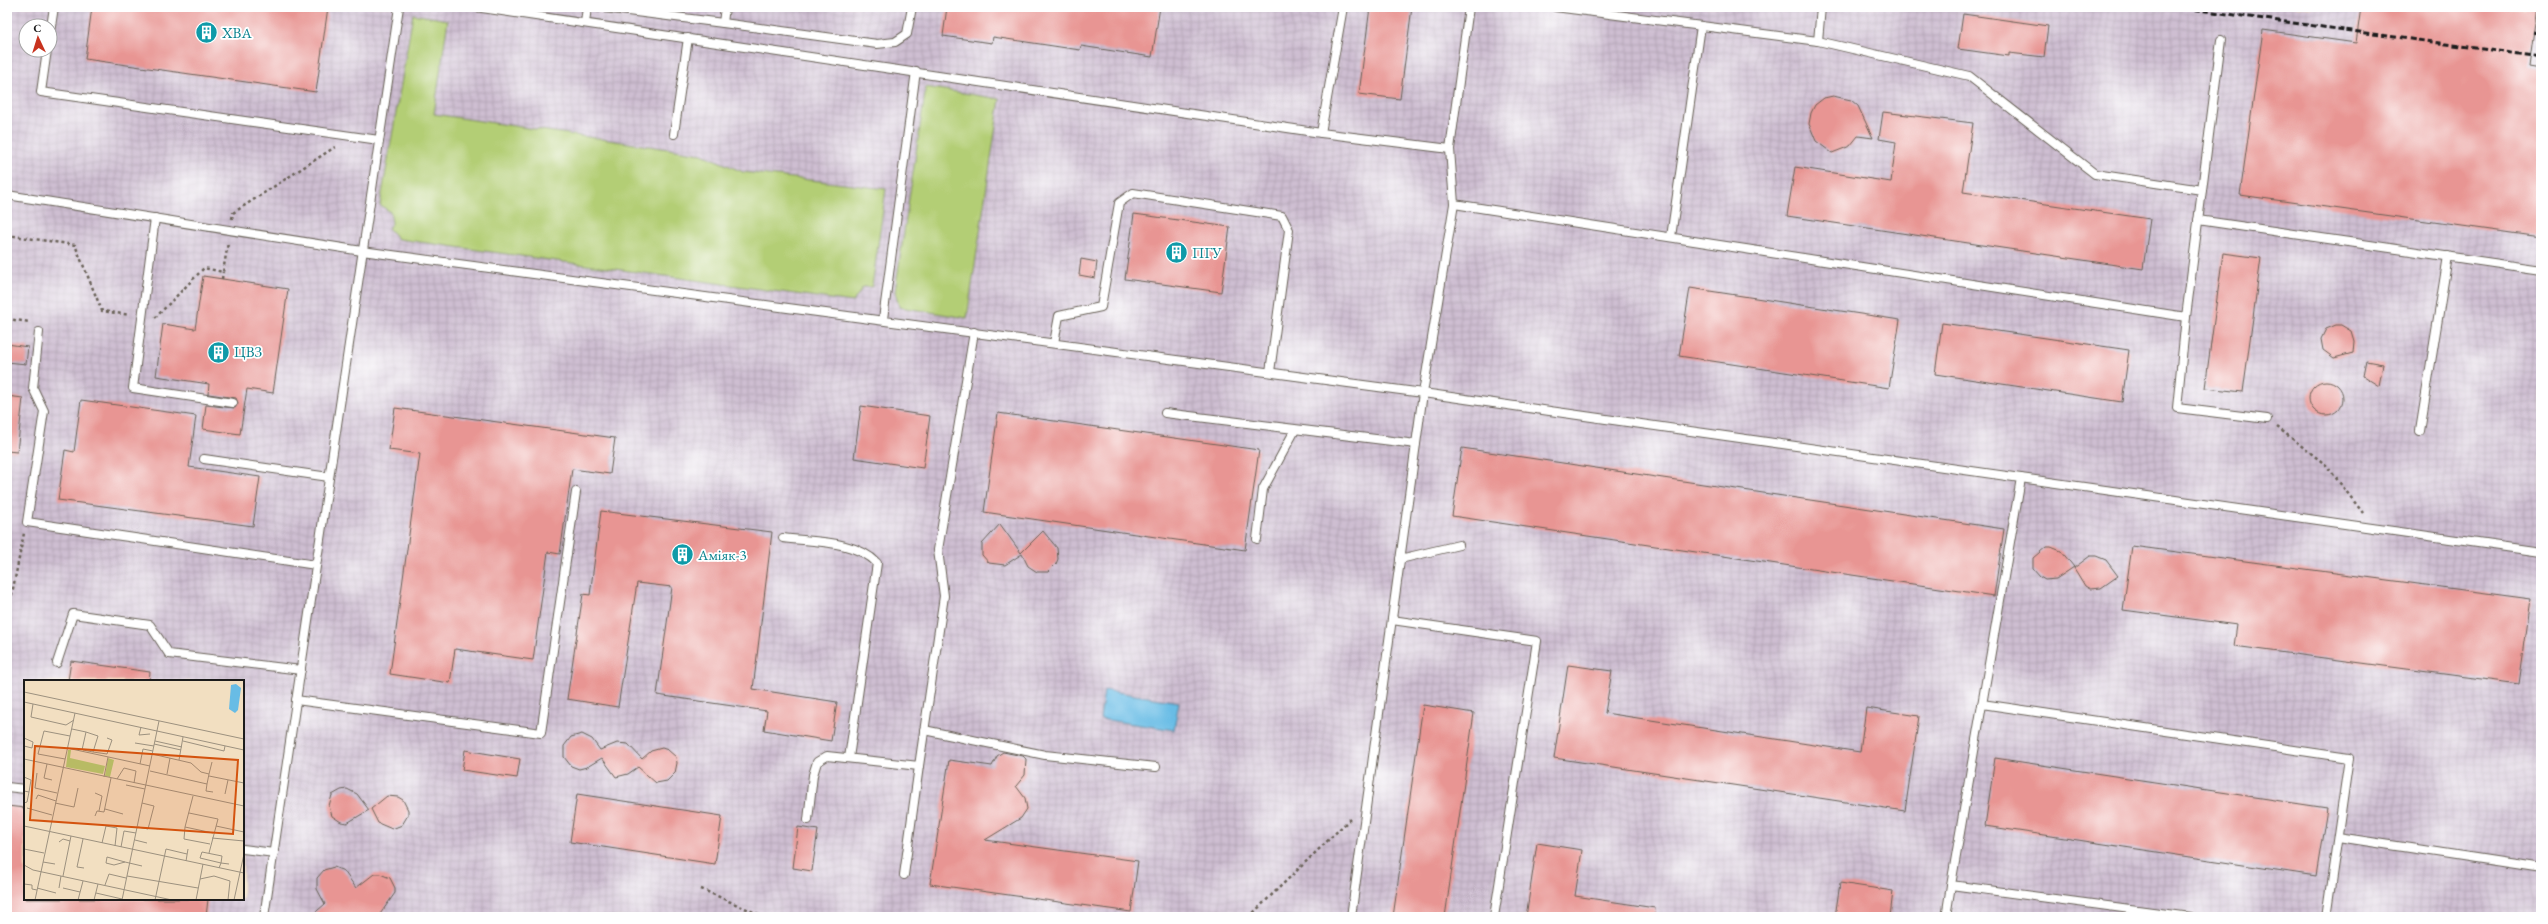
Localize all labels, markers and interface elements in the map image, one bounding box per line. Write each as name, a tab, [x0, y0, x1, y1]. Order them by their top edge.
north arrow	[18, 18, 58, 58]
building icon: ХВА	[194, 20, 220, 46]
text: С	[33, 21, 42, 35]
place label: ХВА	[221, 23, 252, 42]
building icon: ПГУ	[1164, 240, 1190, 266]
place label: ПГУ	[1192, 243, 1222, 262]
building icon: ЦВЗ	[206, 339, 232, 365]
place label: ЦВЗ	[234, 342, 262, 361]
building icon: Аміяк-3	[669, 542, 695, 568]
place label: Аміяк-3	[697, 545, 747, 564]
inset map	[24, 680, 244, 900]

